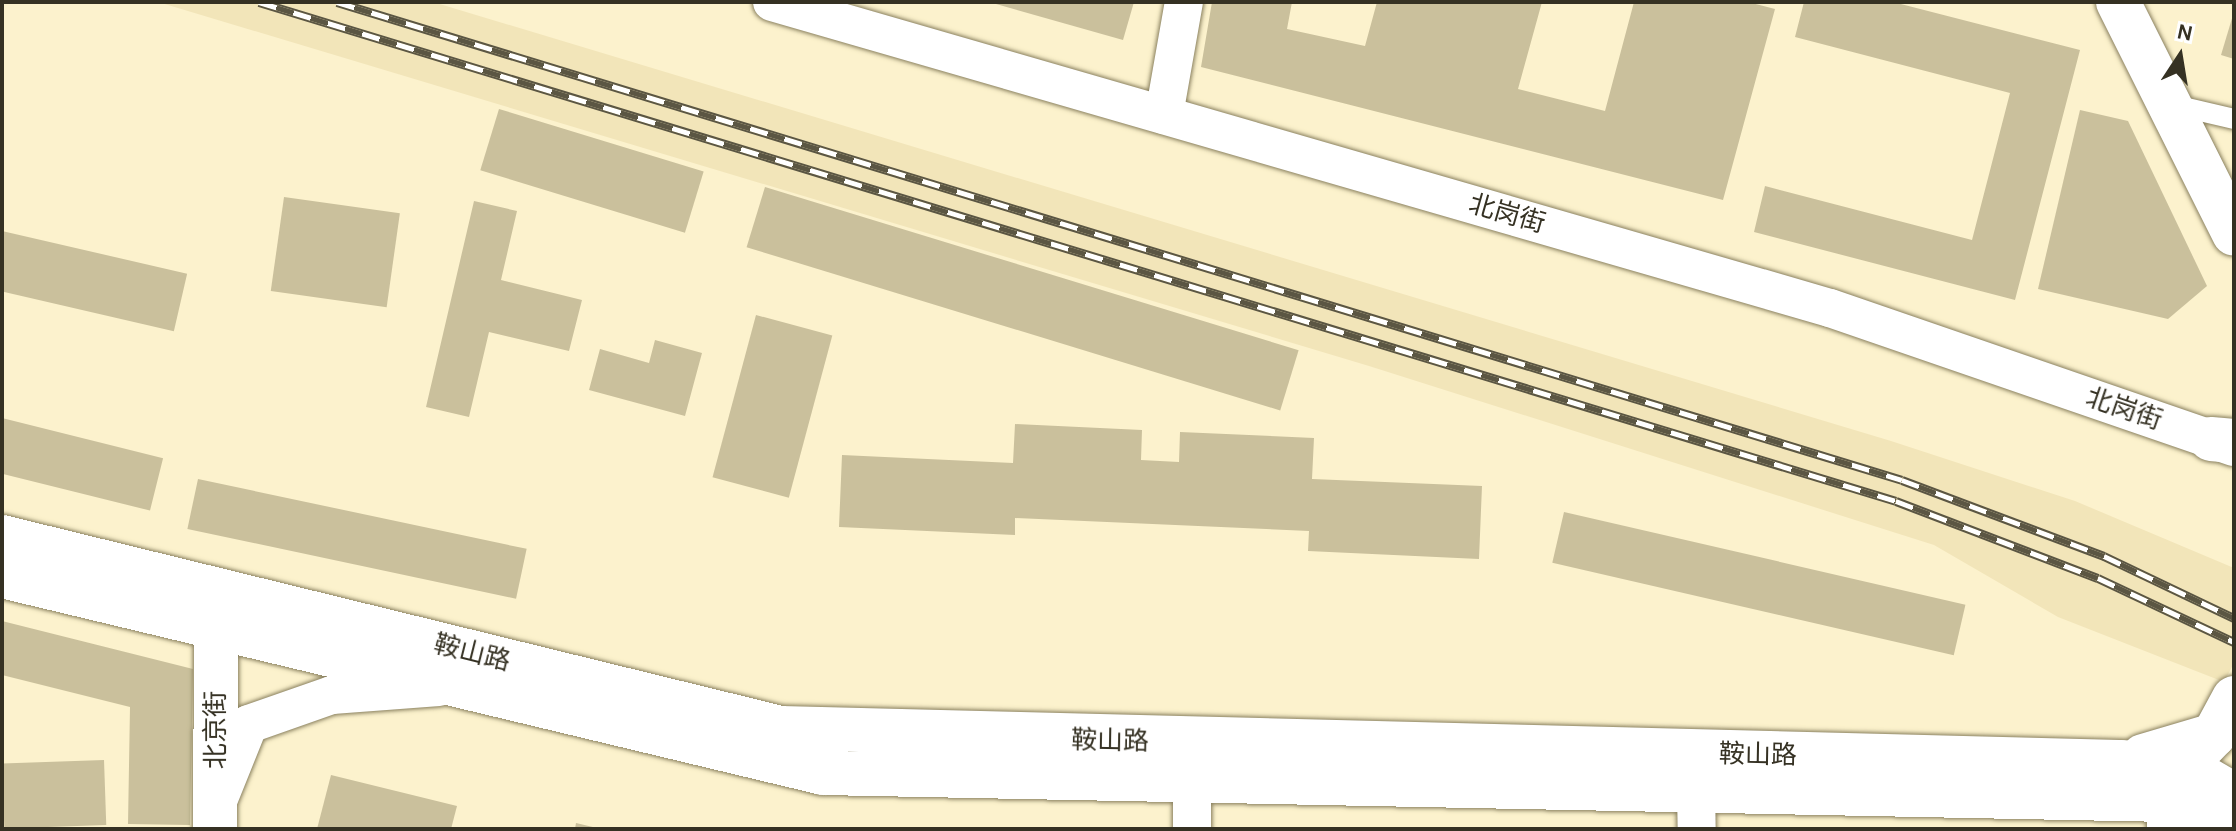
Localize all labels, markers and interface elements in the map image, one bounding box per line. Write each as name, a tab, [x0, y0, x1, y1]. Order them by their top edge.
north arrow	[2140, 16, 2220, 96]
text: N	[2175, 18, 2195, 47]
street label: 北岗街	[1465, 188, 1549, 240]
street label: 北岗街	[2082, 382, 2166, 436]
street label: 鞍山路	[430, 628, 514, 678]
street label: 北京街	[200, 691, 232, 769]
street label: 鞍山路	[1071, 725, 1149, 757]
street label: 鞍山路	[1719, 739, 1797, 771]

